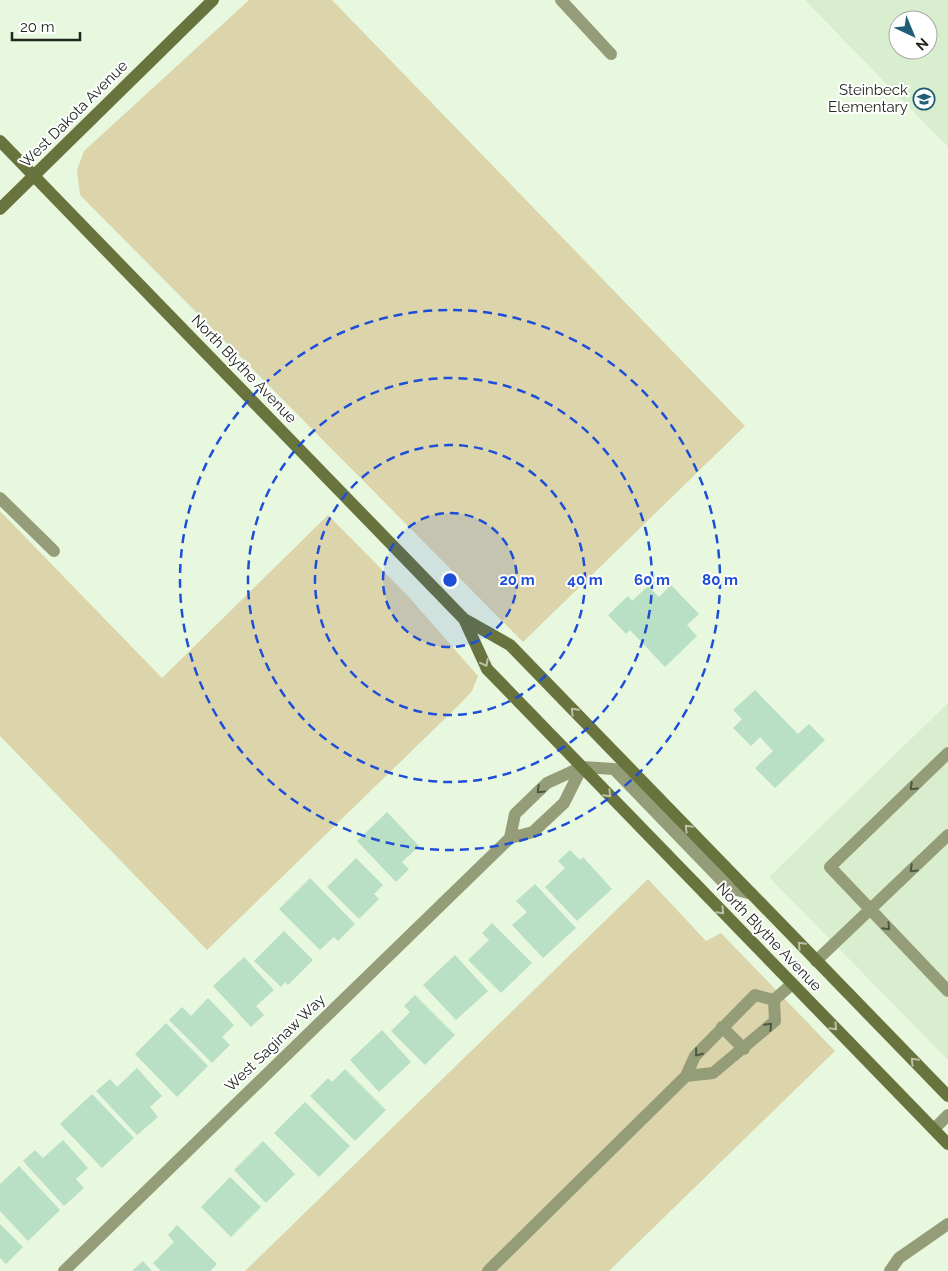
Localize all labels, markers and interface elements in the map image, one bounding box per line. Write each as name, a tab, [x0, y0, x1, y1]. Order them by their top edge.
scale bar	[12, 10, 80, 42]
north arrow	[888, 10, 938, 60]
text: 20 m	[20, 18, 55, 36]
text: N	[913, 35, 931, 54]
street label: West Dakota Avenue	[17, 57, 131, 171]
place label: Steinbeck Elementary	[828, 81, 908, 116]
school or university icon: Steinbeck Elementary	[912, 87, 936, 111]
street label: North Blythe Avenue	[188, 311, 301, 427]
centre of rings	[441, 571, 459, 589]
text: 20 m	[499, 571, 535, 589]
text: 40 m	[567, 571, 603, 589]
text: 60 m	[634, 571, 670, 589]
text: 80 m	[702, 571, 738, 589]
one-way arrow	[479, 658, 489, 667]
one-way arrow	[571, 708, 580, 717]
one-way arrow	[910, 781, 919, 790]
one-way arrow	[537, 784, 546, 793]
one-way arrow	[602, 788, 611, 797]
one-way arrow	[684, 825, 693, 834]
one-way arrow	[910, 863, 919, 872]
street label: North Blythe Avenue	[713, 879, 826, 995]
one-way arrow	[715, 905, 724, 914]
one-way arrow	[881, 922, 890, 931]
one-way arrow	[798, 941, 807, 950]
street label: West Saginaw Way	[221, 991, 329, 1095]
one-way arrow	[828, 1022, 837, 1031]
one-way arrow	[763, 1023, 772, 1032]
one-way arrow	[695, 1048, 704, 1057]
one-way arrow	[911, 1058, 920, 1067]

